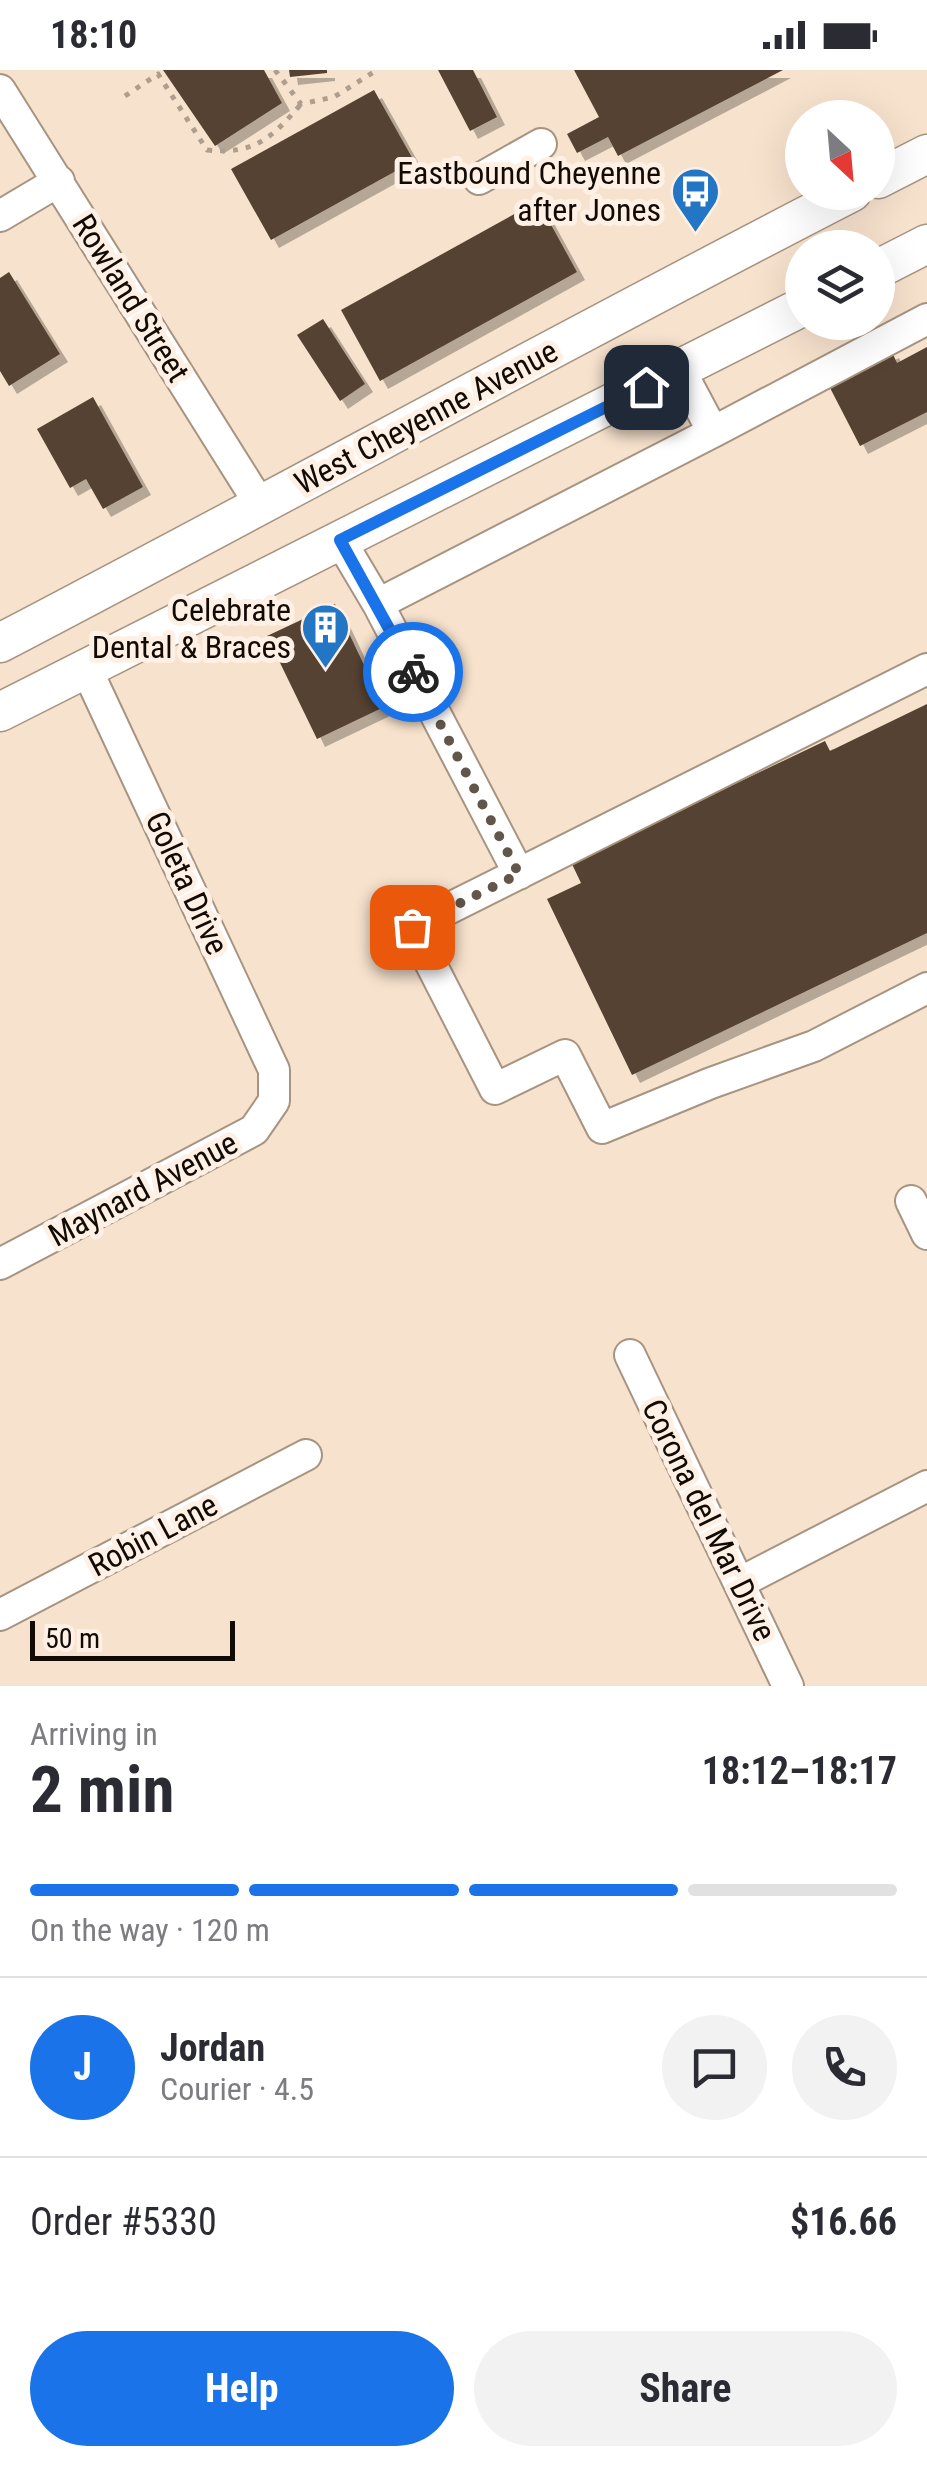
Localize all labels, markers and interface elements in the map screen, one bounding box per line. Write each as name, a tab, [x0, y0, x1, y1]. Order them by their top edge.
text: 18:10	[50, 13, 137, 57]
north arrow	[785, 100, 895, 210]
map controls	[785, 100, 895, 340]
place label: Eastbound Cheyenne after Jones	[397, 154, 661, 229]
bus stop icon: Eastbound Cheyenne after Jones	[670, 165, 722, 233]
street label: Rowland Street	[64, 207, 198, 389]
button: layers	[785, 230, 895, 340]
street label: West Cheyenne Avenue	[288, 332, 564, 502]
pin	[604, 345, 689, 430]
icon: home	[619, 360, 674, 415]
place label: Celebrate Dental & Braces	[92, 591, 291, 666]
building icon: Celebrate Dental & Braces	[300, 602, 352, 670]
courier	[363, 622, 463, 722]
icon: bike	[386, 645, 441, 700]
street label: Goleta Drive	[137, 806, 237, 960]
pin	[370, 885, 455, 970]
icon: bag	[385, 900, 440, 955]
street label: Maynard Avenue	[42, 1123, 244, 1255]
street label: Corona del Mar Drive	[634, 1393, 784, 1647]
street label: Robin Lane	[82, 1485, 224, 1585]
scale bar	[30, 1616, 235, 1660]
text: 50 m	[45, 1622, 100, 1655]
text: Arriving in	[30, 1715, 158, 1753]
text: 18:12–18:17	[702, 1749, 897, 1793]
text: 2 min	[30, 1752, 174, 1828]
text: On the way · 120 m	[30, 1911, 270, 1949]
button: chat	[662, 2015, 767, 2120]
button: phone	[792, 2015, 897, 2120]
text: Jordan	[160, 2026, 265, 2070]
text: J	[73, 2045, 92, 2089]
text: Courier · 4.5	[160, 2070, 314, 2108]
text: Order #5330	[30, 2200, 217, 2244]
text: $16.66	[790, 2200, 897, 2244]
button: Help	[30, 2331, 454, 2446]
button: Share	[474, 2331, 897, 2446]

